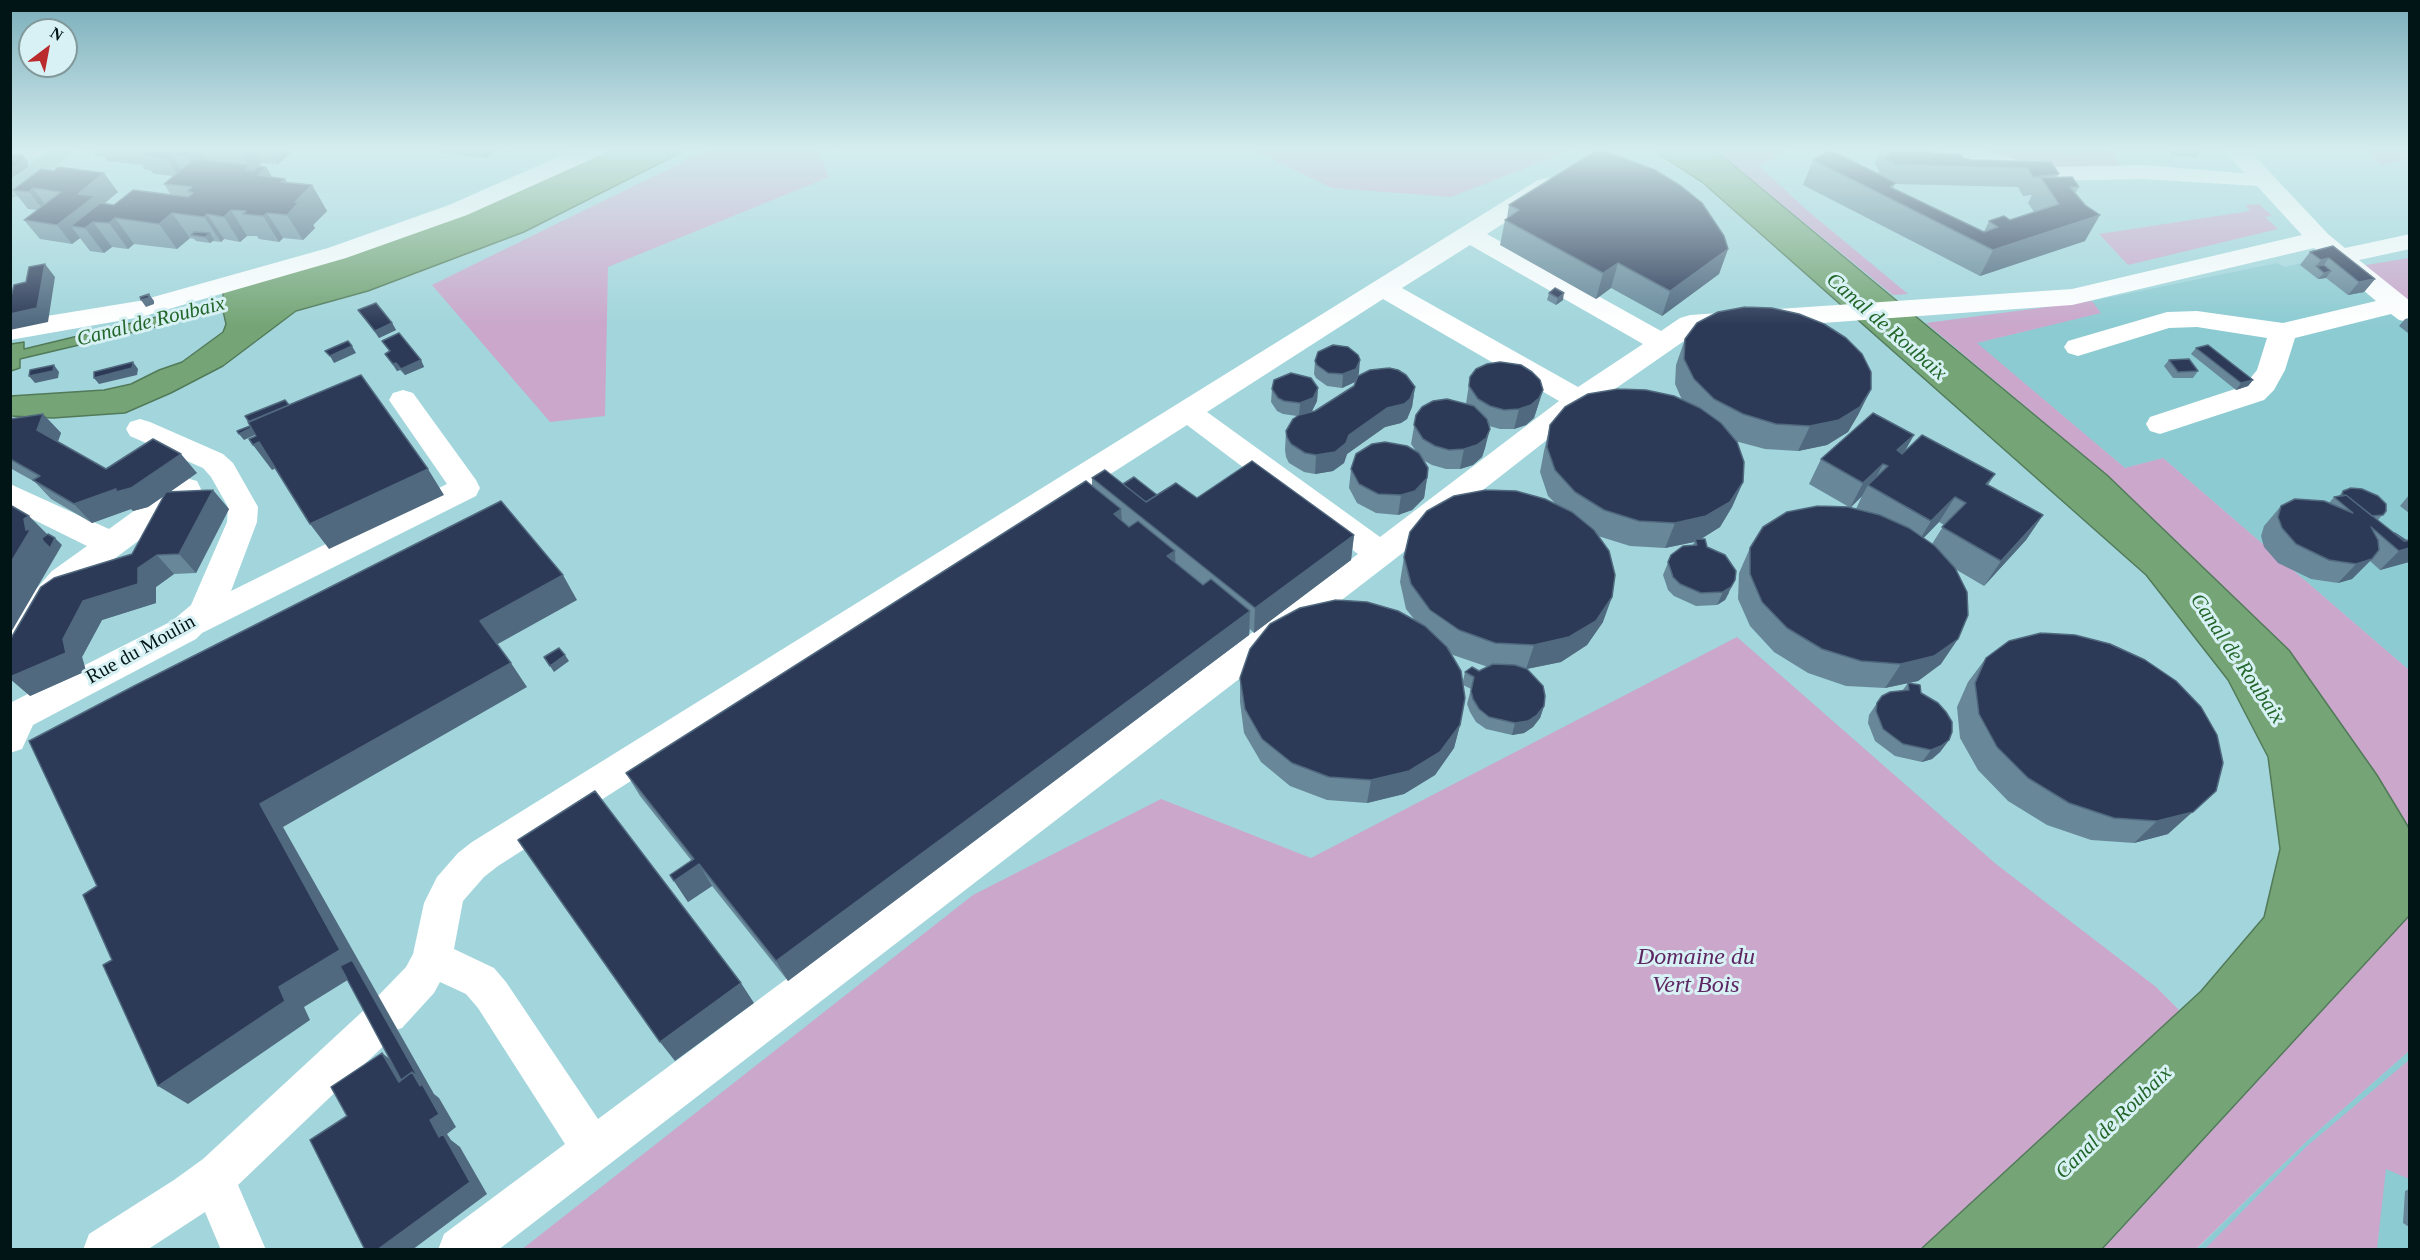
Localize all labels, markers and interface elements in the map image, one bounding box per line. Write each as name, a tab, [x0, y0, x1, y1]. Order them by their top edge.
north arrow	[18, 18, 78, 78]
text: N	[47, 24, 66, 44]
water label: Canal de Roubaix	[1821, 268, 1951, 386]
water label: Canal de Roubaix	[74, 291, 228, 353]
water label: Canal de Roubaix	[2184, 589, 2290, 729]
street label: Rue du Moulin	[82, 610, 200, 690]
park label: Domaine du Vert Bois	[1637, 944, 1755, 1000]
water label: Canal de Roubaix	[2051, 1061, 2177, 1185]

